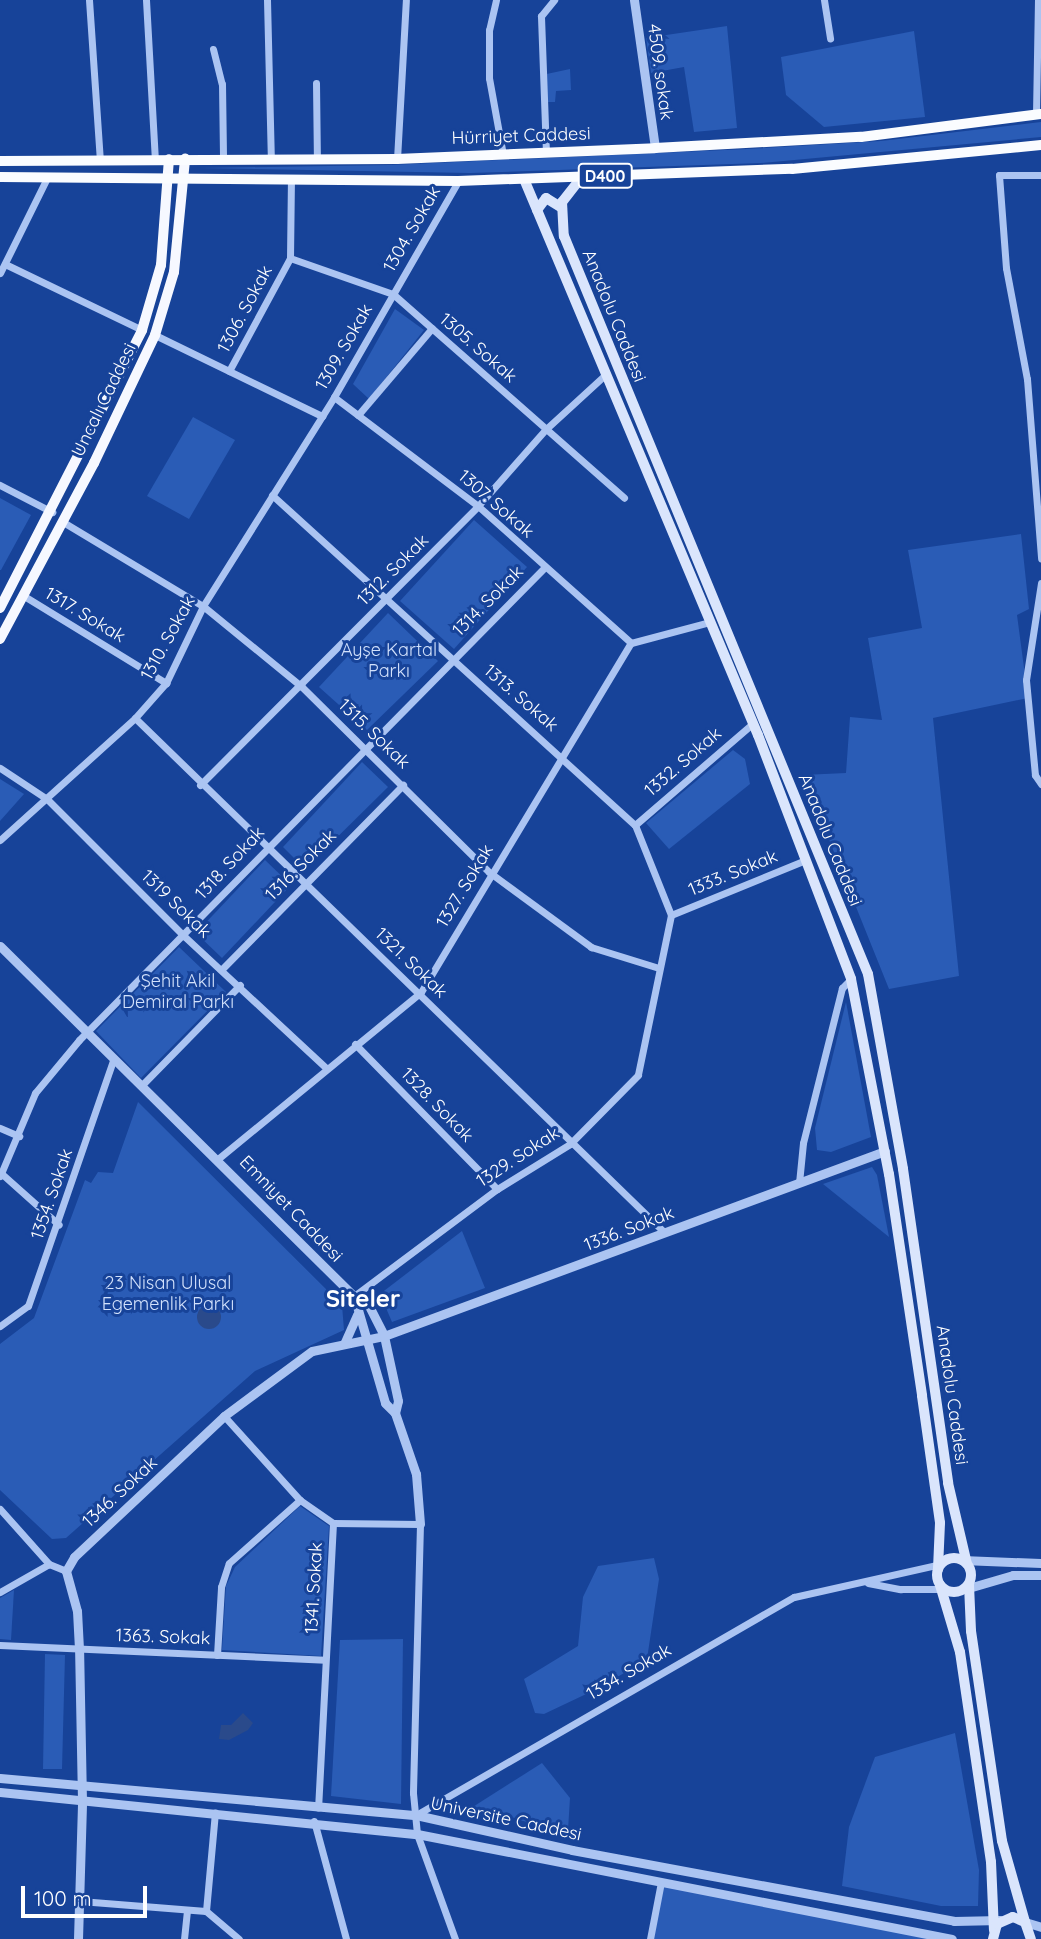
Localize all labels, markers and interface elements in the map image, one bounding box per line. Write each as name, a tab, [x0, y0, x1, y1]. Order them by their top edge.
street label: 4509. sokak	[643, 22, 677, 122]
street label: Hürriyet Caddesi	[451, 123, 591, 149]
road number: D400	[577, 164, 633, 188]
street label: 1304. Sokak	[379, 182, 445, 276]
street label: Anadolu Caddesi	[578, 247, 650, 385]
street label: 1306. Sokak	[213, 262, 277, 356]
street label: 1309. Sokak	[311, 300, 377, 394]
street label: 1305. Sokak	[435, 309, 521, 387]
street label: Uncalı Caddesi	[67, 340, 141, 460]
street label: 1307. Sokak	[454, 465, 538, 543]
street label: 1312. Sokak	[353, 530, 433, 610]
street label: 1314. Sokak	[448, 561, 528, 641]
street label: 1317. Sokak	[41, 583, 129, 647]
street label: 1310. Sokak	[136, 592, 200, 684]
park label: Ayşe Kartal Parkı	[341, 640, 437, 682]
street label: 1313. Sokak	[479, 660, 563, 736]
street label: 1315. Sokak	[334, 694, 414, 774]
street label: 1332. Sokak	[640, 723, 726, 801]
street label: Anadolu Caddesi	[794, 771, 866, 909]
street label: 1318. Sokak	[191, 822, 269, 904]
street label: 1316. Sokak	[261, 825, 341, 905]
street label: 1327. Sokak	[432, 841, 498, 931]
street label: 1333. Sokak	[685, 845, 781, 901]
street label: 1319 Sokak	[137, 865, 215, 943]
street label: 1321. Sokak	[370, 923, 452, 1003]
park label: Şehit Akil Demiral Parkı	[122, 971, 234, 1014]
street label: 1328. Sokak	[396, 1063, 478, 1147]
street label: 1329. Sokak	[472, 1122, 564, 1192]
street label: 1354. Sokak	[26, 1146, 78, 1242]
street label: Emniyet Caddesi	[235, 1151, 347, 1267]
street label: 1336. Sokak	[581, 1202, 677, 1256]
park label: 23 Nisan Ulusal Egemenlik Parkı	[102, 1273, 234, 1316]
district label: Siteler	[326, 1285, 400, 1313]
street label: Anadolu Caddesi	[932, 1324, 972, 1466]
street label: 1346. Sokak	[78, 1452, 162, 1532]
street label: 1341. Sokak	[301, 1542, 327, 1634]
street label: 1363. Sokak	[115, 1625, 211, 1649]
street label: 1334. Sokak	[583, 1639, 675, 1705]
street label: Universite Caddesi	[428, 1792, 584, 1846]
scale bar	[24, 1872, 150, 1916]
text: 100 m	[34, 1885, 92, 1911]

